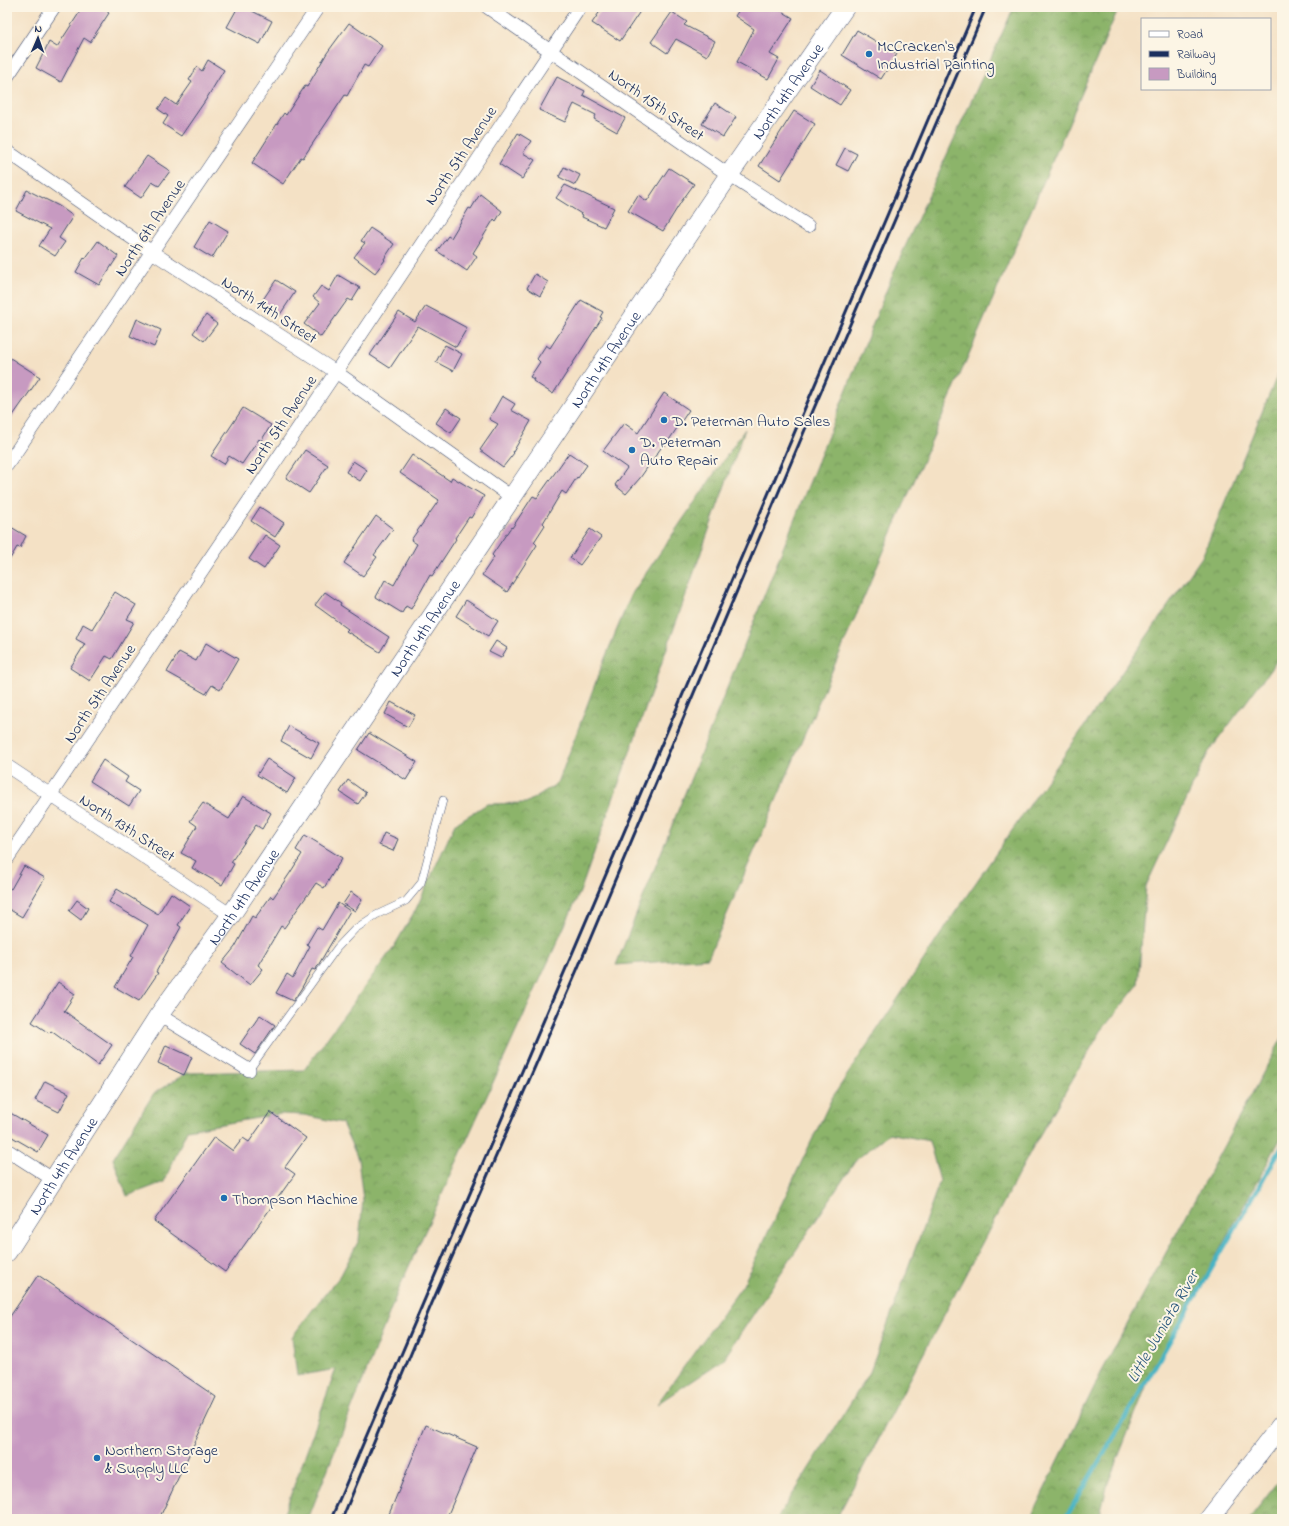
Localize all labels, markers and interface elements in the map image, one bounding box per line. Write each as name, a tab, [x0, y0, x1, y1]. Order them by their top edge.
north arrow	[18, 18, 58, 58]
legend	[1141, 18, 1271, 90]
text: N	[34, 21, 42, 37]
text: Road	[1177, 26, 1203, 44]
place label: McCracken's Industrial Painting	[877, 35, 995, 77]
street label: North 4th Avenue	[747, 38, 831, 145]
text: Railway	[1177, 46, 1216, 65]
marker: McCracken's Industrial Painting	[864, 49, 874, 59]
street label: North 15th Street	[603, 64, 709, 148]
text: Building	[1176, 66, 1216, 85]
street label: North 5th Avenue	[420, 101, 504, 211]
street label: North 6th Avenue	[109, 174, 193, 282]
street label: North 14th Street	[216, 271, 322, 351]
street label: North 4th Avenue	[565, 306, 649, 413]
street label: North 5th Avenue	[240, 370, 324, 480]
place label: D. Peterman Auto Sales	[671, 410, 831, 434]
marker: D. Peterman Auto Sales	[659, 415, 669, 425]
place label: D. Peterman Auto Repair	[639, 431, 721, 473]
marker: D. Peterman Auto Repair	[627, 445, 637, 455]
street label: North 4th Avenue	[385, 575, 468, 682]
street label: North 5th Avenue	[59, 639, 143, 749]
street label: North 13th Street	[74, 789, 180, 869]
street label: North 4th Avenue	[203, 844, 287, 951]
street label: North 4th Avenue	[24, 1112, 105, 1220]
place label: Thompson Machine	[232, 1188, 358, 1212]
marker: Thompson Machine	[219, 1193, 229, 1203]
water label: Little Juniata River	[1121, 1264, 1207, 1387]
place label: Northern Storage & Supply LLC	[105, 1439, 219, 1481]
marker: Northern Storage & Supply LLC	[92, 1453, 102, 1463]

